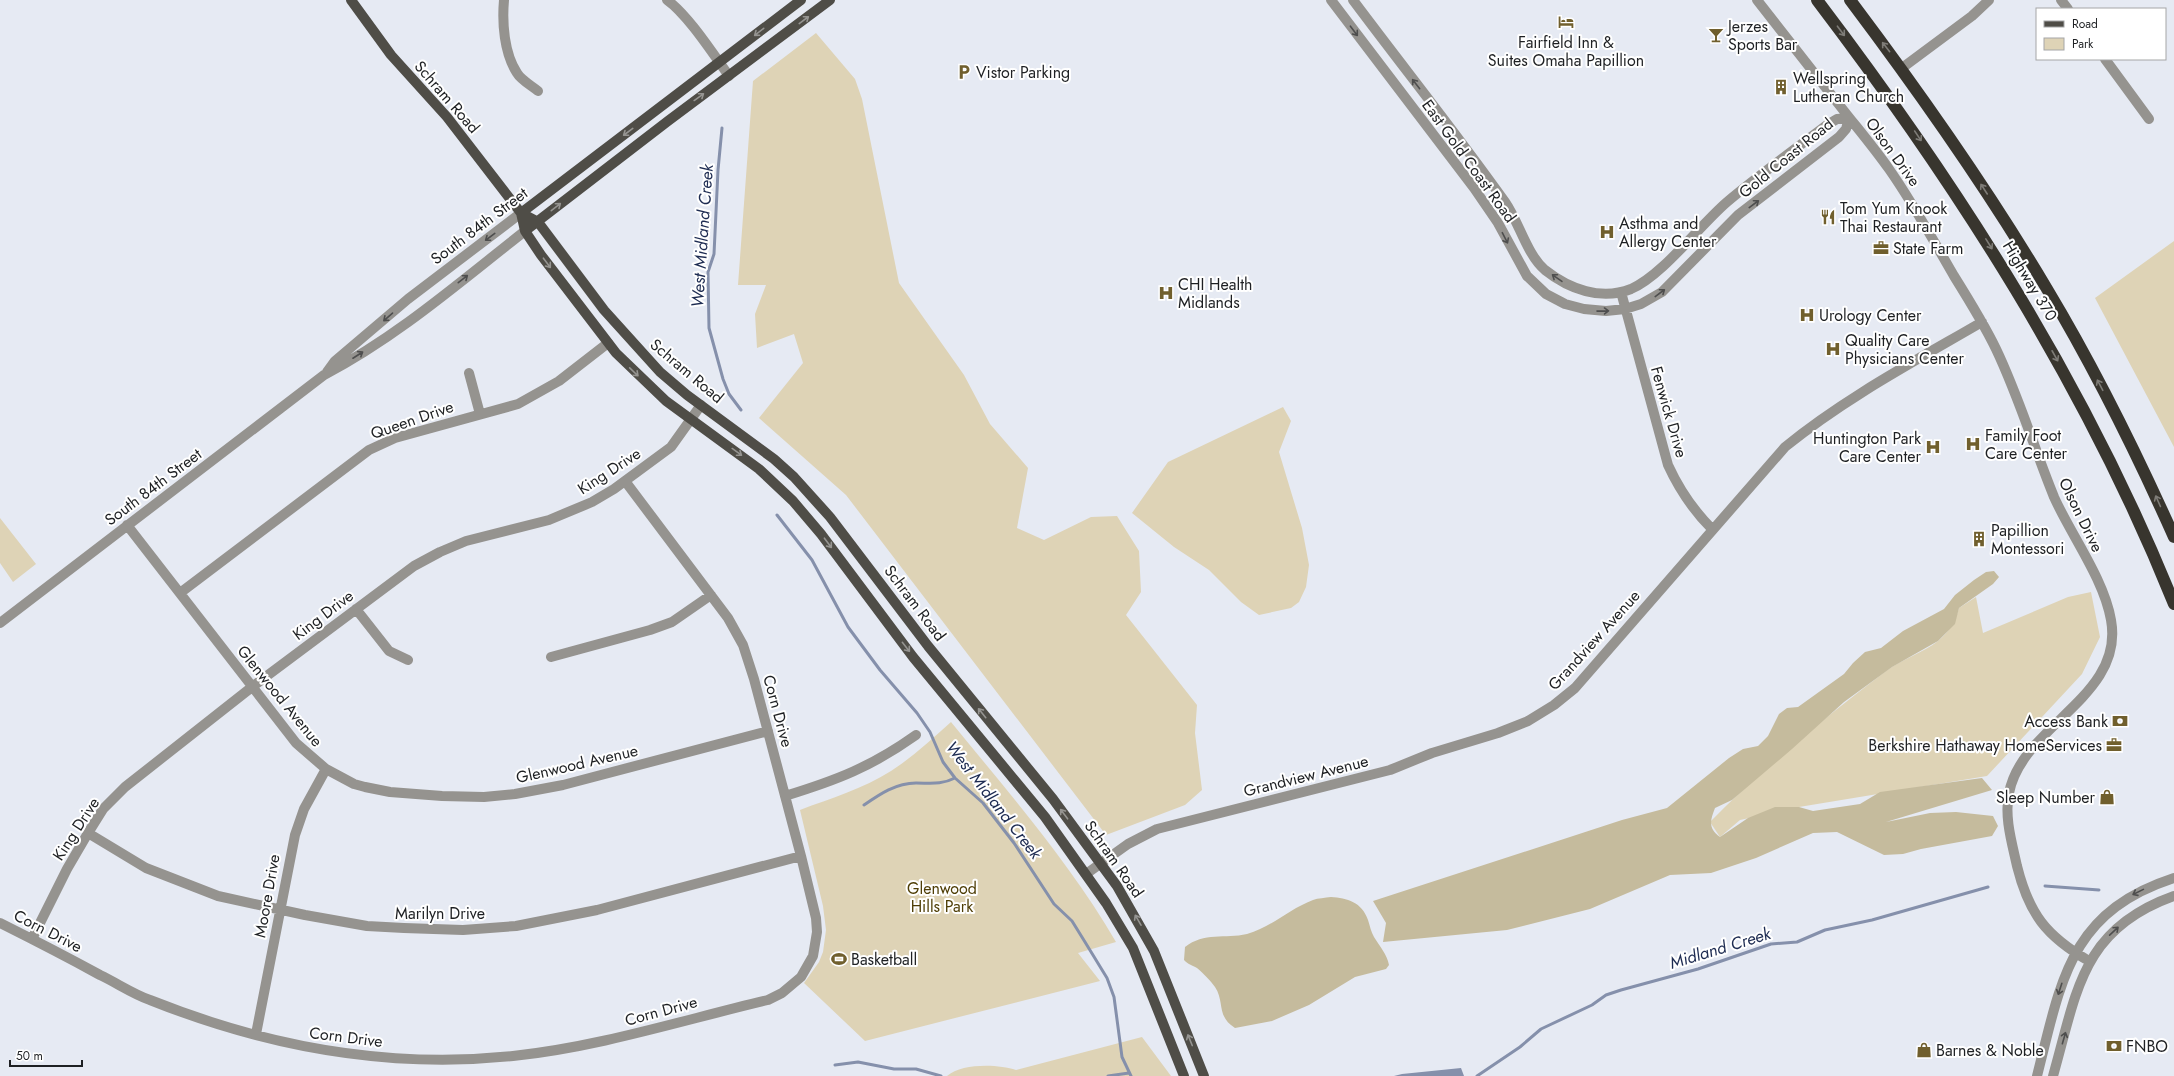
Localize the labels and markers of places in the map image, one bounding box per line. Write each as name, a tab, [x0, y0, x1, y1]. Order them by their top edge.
hotel icon: Fairfield Inn & Suites Omaha Papillion	[1557, 13, 1575, 31]
place label: Jerzes Sports Bar	[1726, 15, 1798, 56]
bar icon: Jerzes Sports Bar	[1707, 26, 1725, 44]
place label: Fairfield Inn & Suites Omaha Papillion	[1488, 31, 1644, 72]
place label: Vistor Parking	[976, 61, 1070, 84]
parking icon: Vistor Parking	[955, 63, 973, 81]
place label: Wellspring Lutheran Church	[1793, 67, 1904, 108]
building icon: Wellspring Lutheran Church	[1772, 78, 1790, 96]
place label: Tom Yum Knook Thai Restaurant	[1840, 197, 1948, 238]
restaurant icon: Tom Yum Knook Thai Restaurant	[1819, 208, 1837, 226]
place label: Asthma and Allergy Center	[1619, 212, 1717, 253]
hospital icon: Asthma and Allergy Center	[1598, 223, 1616, 241]
place label: State Farm	[1893, 237, 1963, 260]
office icon: State Farm	[1872, 239, 1890, 257]
place label: CHI Health Midlands	[1178, 273, 1252, 314]
hospital icon: CHI Health Midlands	[1157, 284, 1175, 302]
place label: Urology Center	[1819, 304, 1922, 327]
hospital icon: Urology Center	[1798, 306, 1816, 324]
place label: Quality Care Physicians Center	[1845, 329, 1965, 370]
hospital icon: Quality Care Physicians Center	[1824, 340, 1842, 358]
place label: Family Foot Care Center	[1985, 424, 2068, 465]
place label: Huntington Park Care Center	[1813, 427, 1922, 468]
hospital icon: Family Foot Care Center	[1964, 435, 1982, 453]
hospital icon: Huntington Park Care Center	[1924, 438, 1942, 456]
place label: Papillion Montessori	[1991, 519, 2064, 560]
building icon: Papillion Montessori	[1970, 530, 1988, 548]
place label: Access Bank	[2024, 710, 2109, 733]
bank icon: Access Bank	[2111, 712, 2129, 730]
place label: Berkshire Hathaway HomeServices	[1868, 734, 2102, 757]
office icon: Berkshire Hathaway HomeServices	[2105, 736, 2123, 754]
place label: Sleep Number	[1996, 786, 2096, 809]
shop icon: Sleep Number	[2098, 788, 2116, 806]
place label: Basketball	[851, 948, 917, 971]
sports icon: Basketball	[830, 950, 848, 968]
place label: FNBO	[2126, 1035, 2168, 1058]
bank icon: FNBO	[2105, 1037, 2123, 1055]
place label: Barnes & Noble	[1936, 1039, 2044, 1062]
shop icon: Barnes & Noble	[1915, 1041, 1933, 1059]

